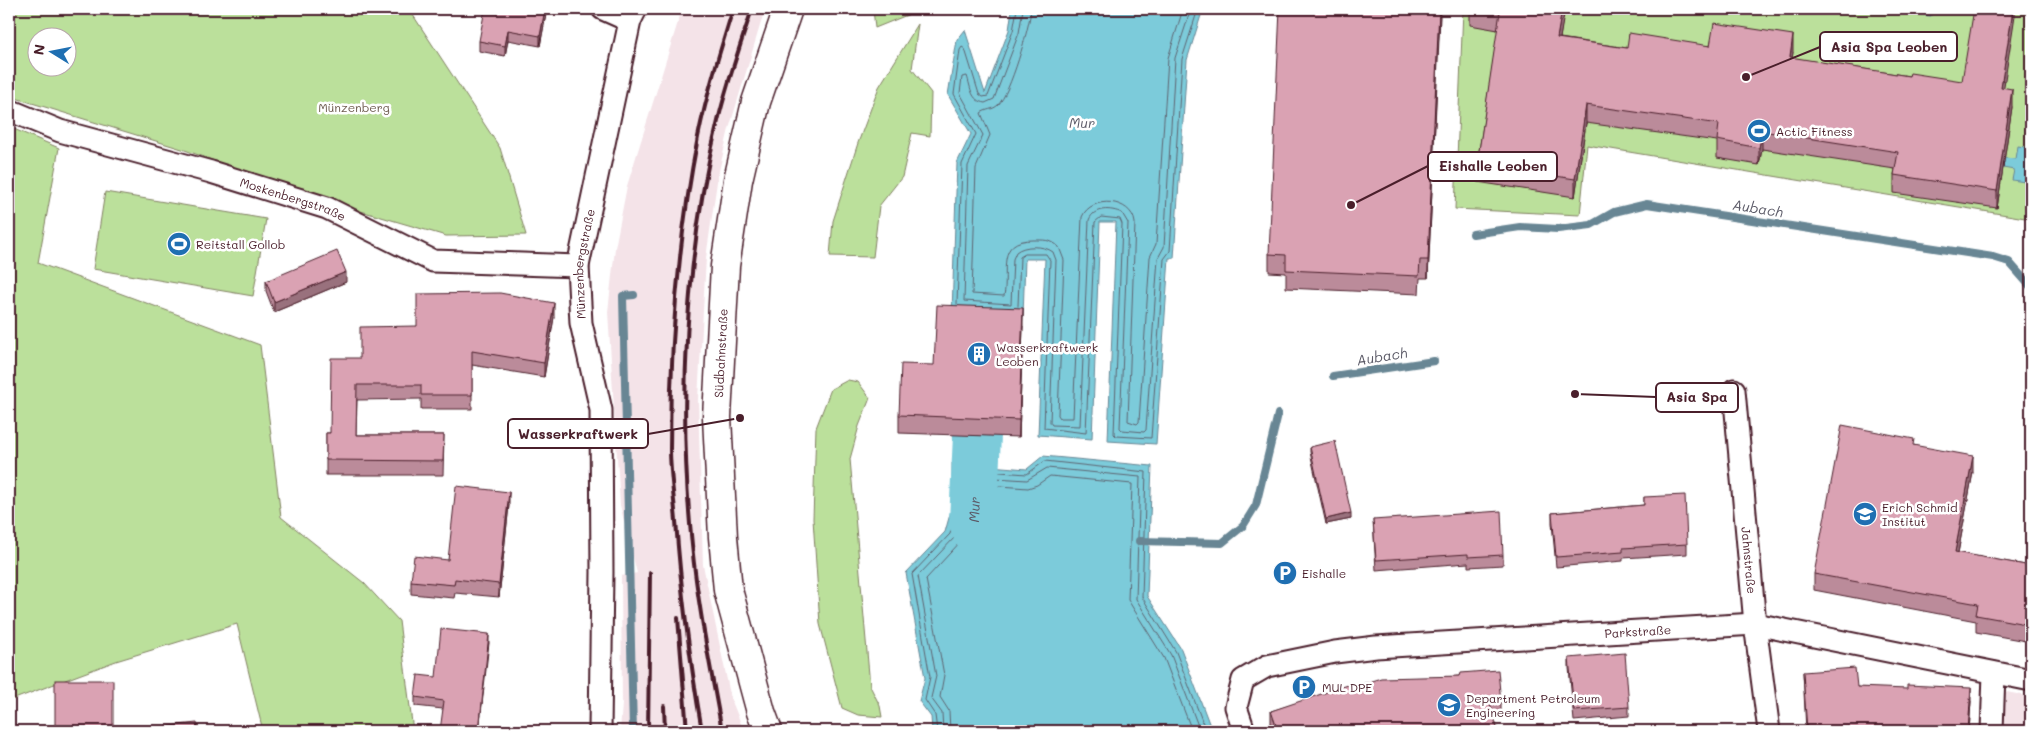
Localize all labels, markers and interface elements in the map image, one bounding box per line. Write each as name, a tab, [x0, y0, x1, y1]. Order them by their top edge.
north arrow	[28, 28, 78, 78]
callout: Asia Spa Leoben	[1820, 32, 1957, 61]
text: Asia Spa Leoben	[1831, 37, 1947, 56]
text: N	[28, 43, 49, 57]
park label: Münzenberg	[318, 99, 390, 115]
water label: Mur	[1069, 113, 1095, 132]
sports icon: Actic Fitness	[1746, 118, 1772, 144]
place label: Actic Fitness	[1776, 123, 1853, 139]
callout: Eishalle Leoben	[1428, 152, 1557, 181]
text: Eishalle Leoben	[1439, 156, 1547, 175]
street label: Moskenbergstraße	[238, 174, 349, 224]
water label: Aubach	[1731, 195, 1785, 221]
street label: Münzenbergstraße	[570, 207, 598, 319]
sports icon: Reitstall Gollob	[166, 231, 192, 257]
place label: Reitstall Gollob	[196, 236, 285, 252]
street label: Südbahnstraße	[710, 308, 731, 398]
place label: Wasserkraftwerk Leoben	[996, 339, 1098, 369]
building icon: Wasserkraftwerk Leoben	[966, 341, 992, 367]
water label: Aubach	[1355, 343, 1409, 369]
callout: Asia Spa	[1656, 383, 1738, 412]
text: Asia Spa	[1666, 387, 1728, 406]
callout: Wasserkraftwerk	[508, 419, 648, 448]
text: Wasserkraftwerk	[518, 424, 638, 443]
water label: Mur	[963, 496, 984, 523]
place label: Erich Schmid Institut	[1882, 499, 1958, 529]
school or university icon: Erich Schmid Institut	[1852, 501, 1878, 527]
street label: Jahnstraße	[1738, 526, 1760, 594]
parking icon: Eishalle	[1272, 560, 1298, 586]
place label: Eishalle	[1302, 565, 1346, 581]
street label: Parkstraße	[1604, 621, 1672, 641]
parking icon: MUL DPE	[1291, 674, 1317, 700]
place label: MUL DPE	[1322, 679, 1372, 695]
place label: Department Petroleum Engineering	[1466, 690, 1600, 720]
school or university icon: Department Petroleum Engineering	[1436, 692, 1462, 718]

